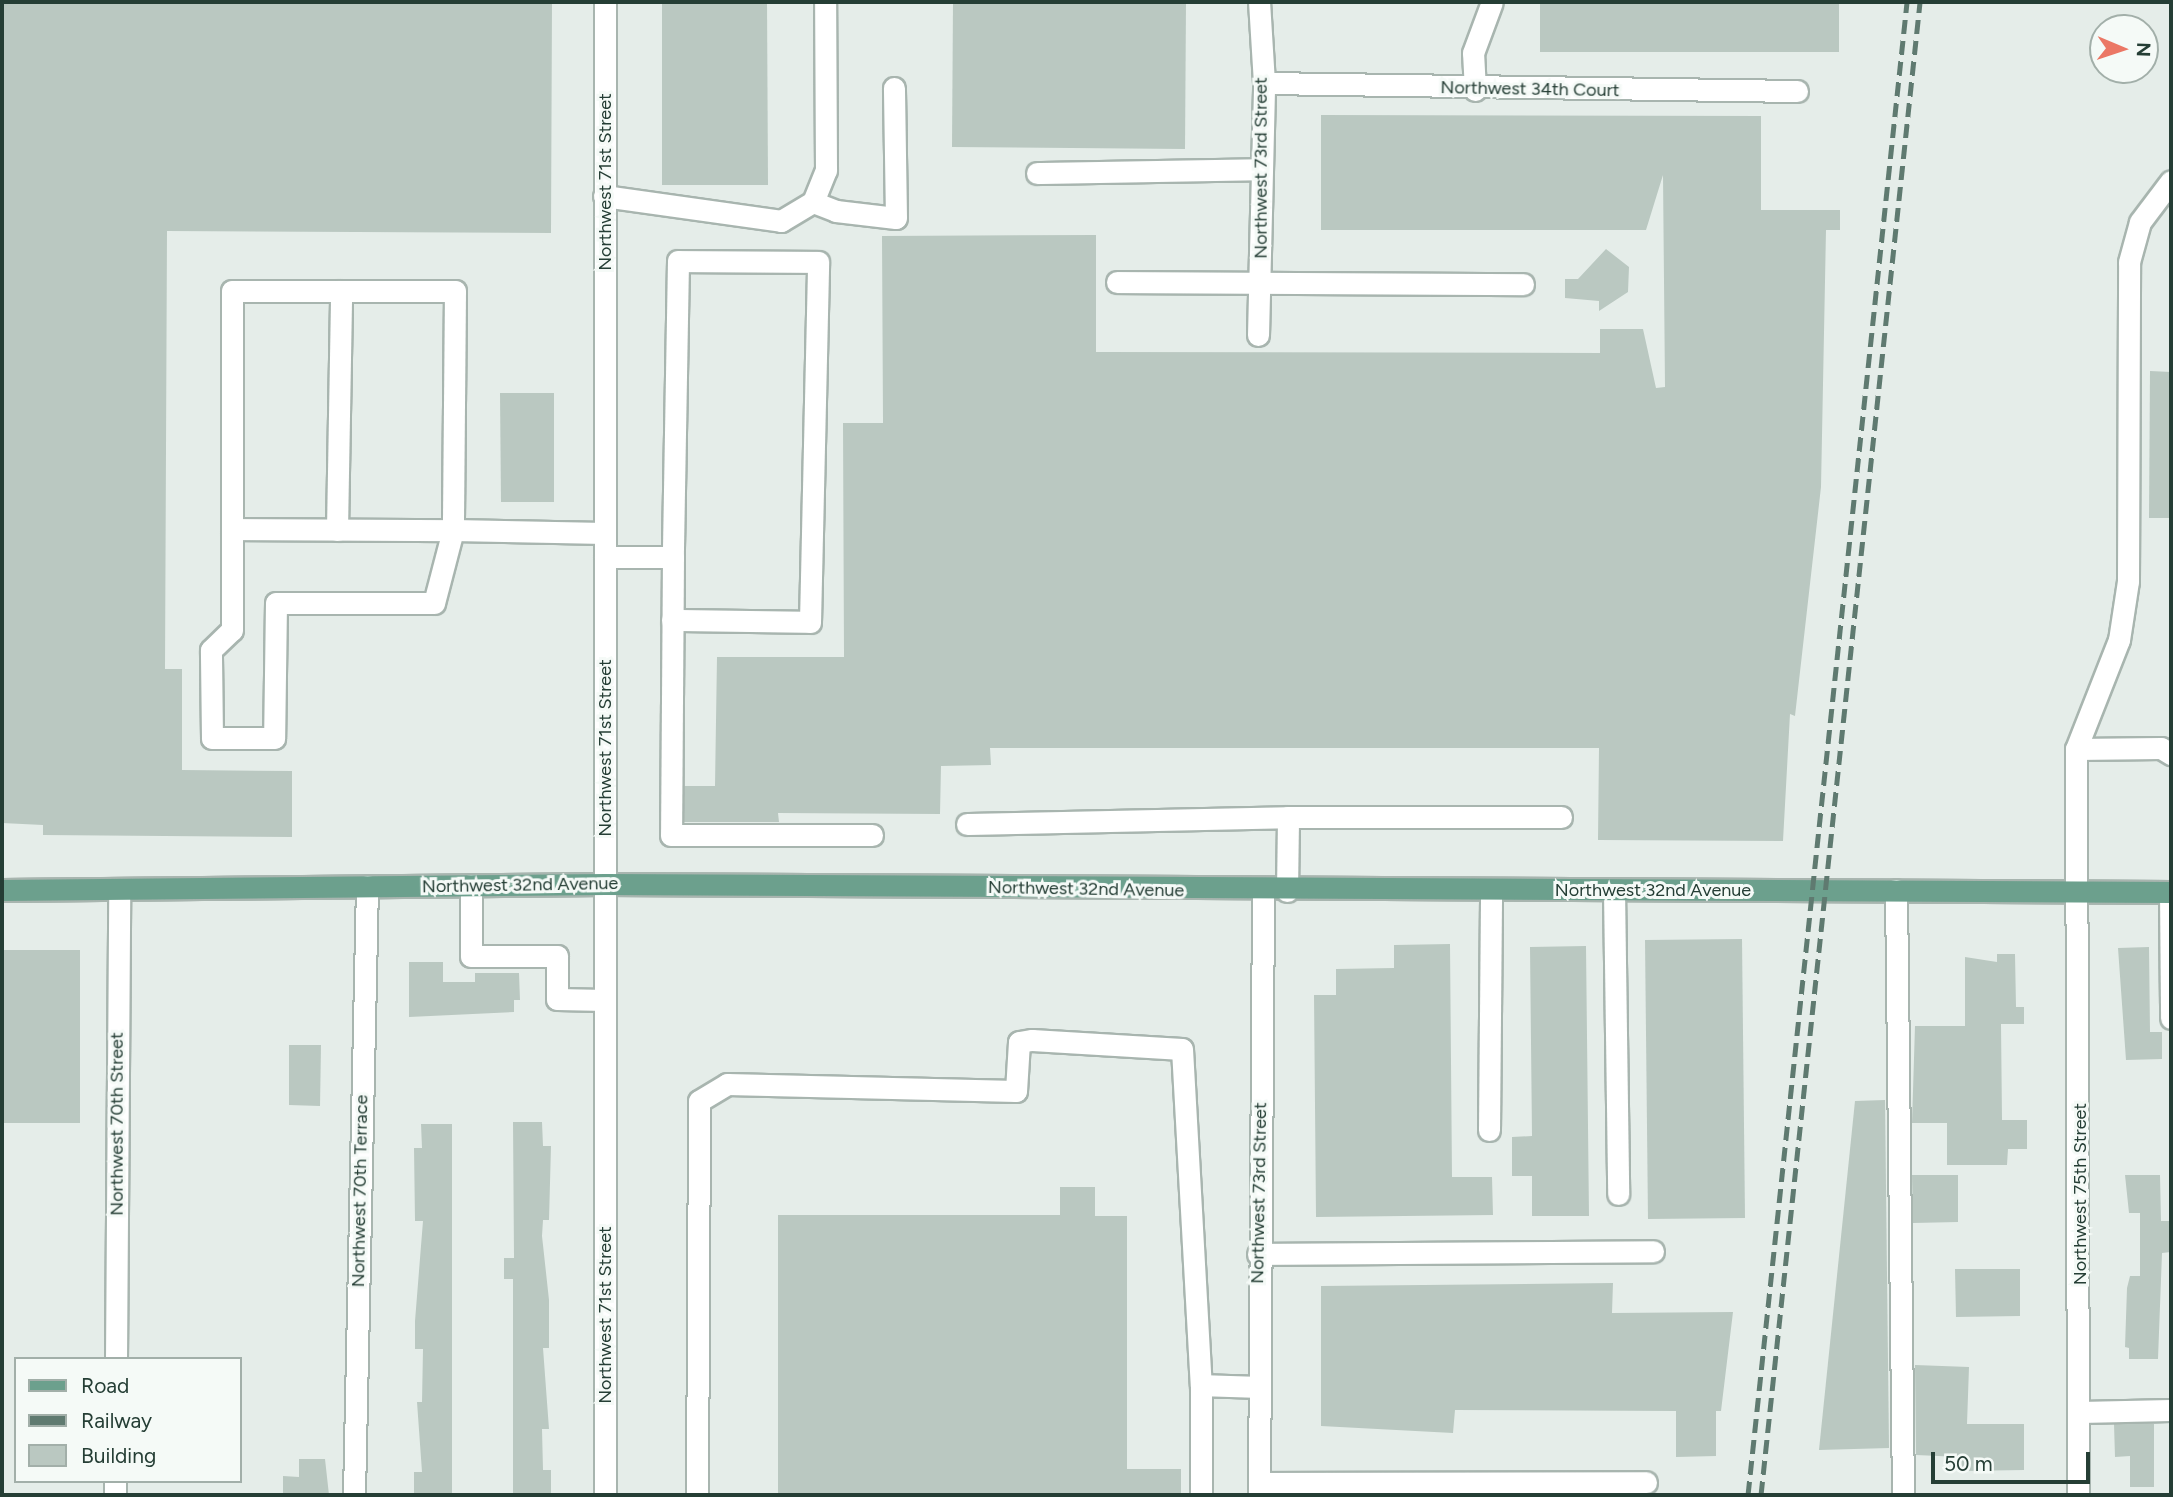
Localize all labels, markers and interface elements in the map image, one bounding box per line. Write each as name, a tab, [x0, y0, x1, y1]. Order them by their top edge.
north arrow	[2089, 14, 2159, 84]
text: N	[2132, 42, 2155, 57]
street label: Northwest 73rd Street	[1250, 77, 1272, 259]
street label: Northwest 34th Court	[1440, 77, 1620, 101]
street label: Northwest 71st Street	[594, 93, 616, 271]
street label: Northwest 71st Street	[594, 659, 616, 837]
street label: Northwest 32nd Avenue	[422, 872, 618, 898]
street label: Northwest 32nd Avenue	[988, 876, 1184, 902]
street label: Northwest 32nd Avenue	[1555, 879, 1751, 901]
street label: Northwest 70th Street	[106, 1032, 128, 1216]
street label: Northwest 70th Terrace	[348, 1095, 372, 1287]
street label: Northwest 73rd Street	[1247, 1102, 1271, 1284]
street label: Northwest 75th Street	[2069, 1103, 2091, 1285]
street label: Northwest 71st Street	[594, 1226, 616, 1404]
legend	[14, 1357, 242, 1483]
text: Road	[81, 1373, 129, 1398]
text: Railway	[81, 1408, 152, 1433]
scale bar	[1935, 1438, 2094, 1482]
text: Building	[81, 1443, 156, 1468]
text: 50 m	[1944, 1451, 1993, 1476]

